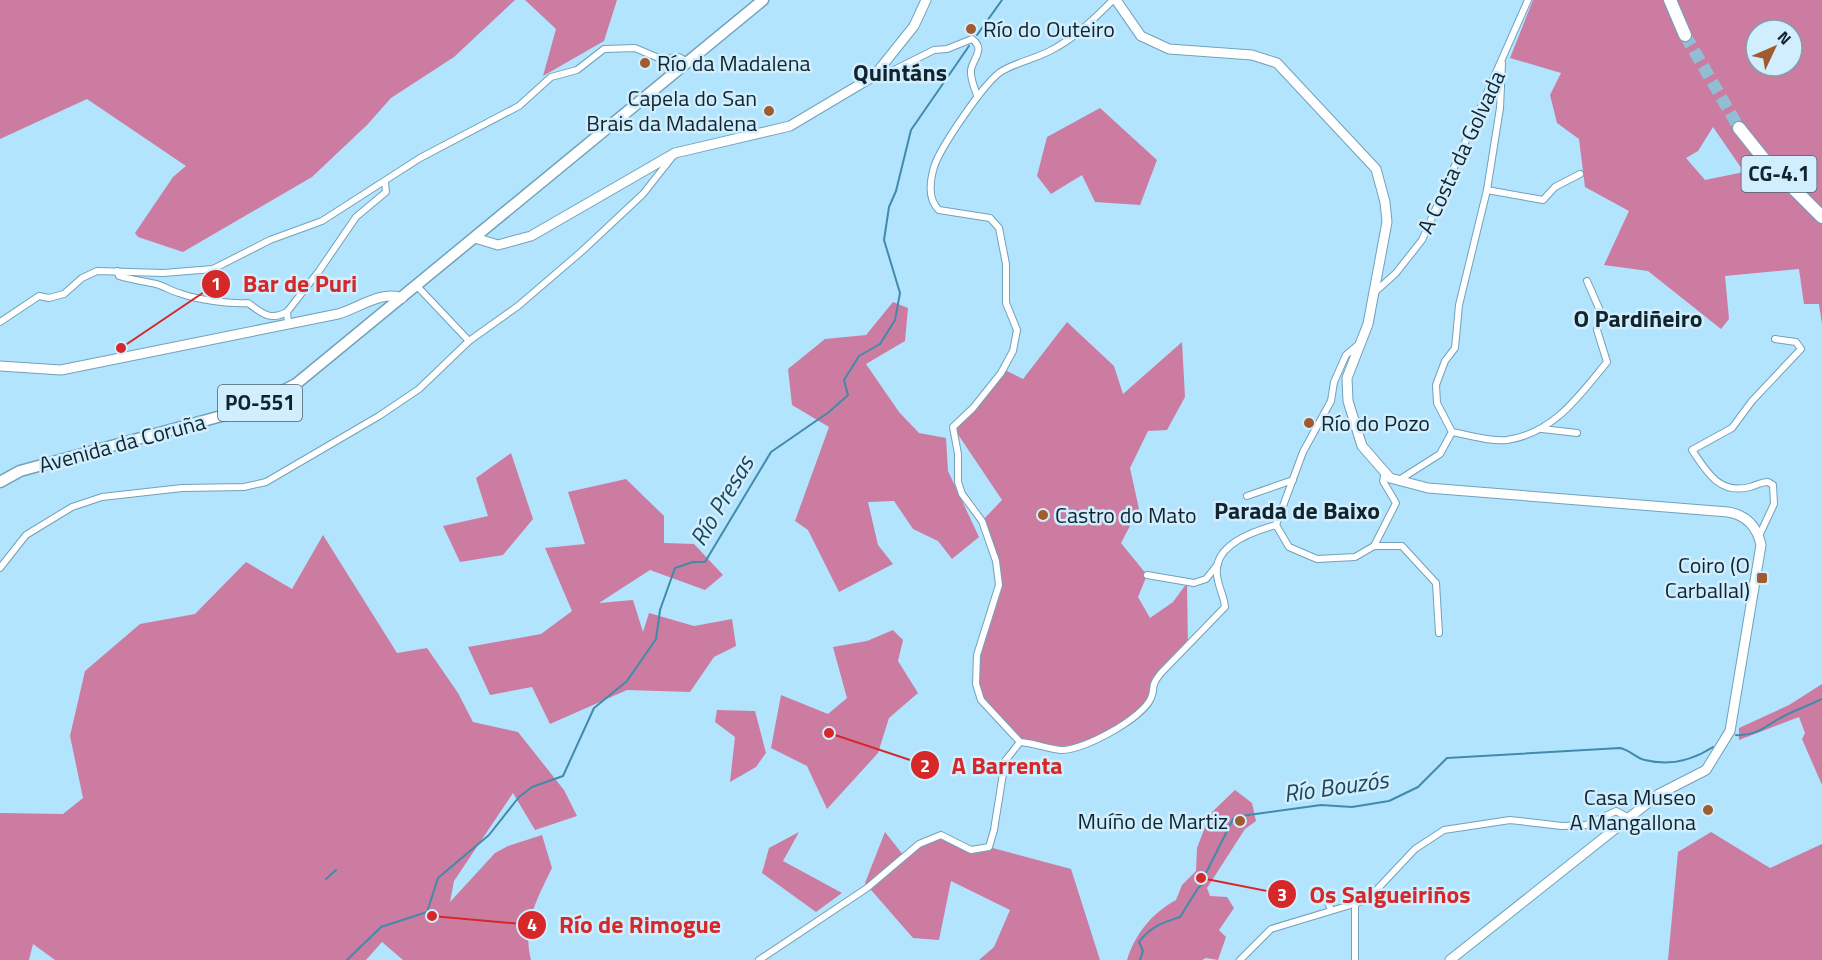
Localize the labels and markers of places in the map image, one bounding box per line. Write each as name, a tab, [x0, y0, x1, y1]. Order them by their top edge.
place label: Río do Outeiro	[983, 12, 1115, 46]
marker: Río do Outeiro	[964, 22, 978, 36]
place label: Río da Madalena	[657, 46, 811, 80]
marker: Río da Madalena	[638, 56, 652, 70]
place label: Capela do San Brais da Madalena	[586, 81, 757, 140]
marker: Capela do San Brais da Madalena	[762, 104, 776, 118]
callout: Bar de Puri	[201, 263, 370, 305]
place label: Río do Pozo	[1321, 406, 1430, 440]
marker: Río do Pozo	[1302, 416, 1316, 430]
place label: Castro do Mato	[1055, 498, 1197, 532]
marker: Castro do Mato	[1036, 508, 1050, 522]
place label: Coiro (O Carballal)	[1665, 548, 1750, 607]
marker: Coiro (O Carballal)	[1755, 571, 1769, 585]
callout: A Barrenta	[910, 744, 1074, 786]
place label: Casa Museo A Mangallona	[1570, 780, 1696, 839]
marker: Casa Museo A Mangallona	[1701, 803, 1715, 817]
place label: Muíño de Martiz	[1077, 804, 1228, 838]
marker: Muíño de Martiz	[1233, 814, 1247, 828]
callout: Os Salgueiriños	[1267, 873, 1482, 915]
callout: Río de Rimogue	[517, 904, 733, 946]

